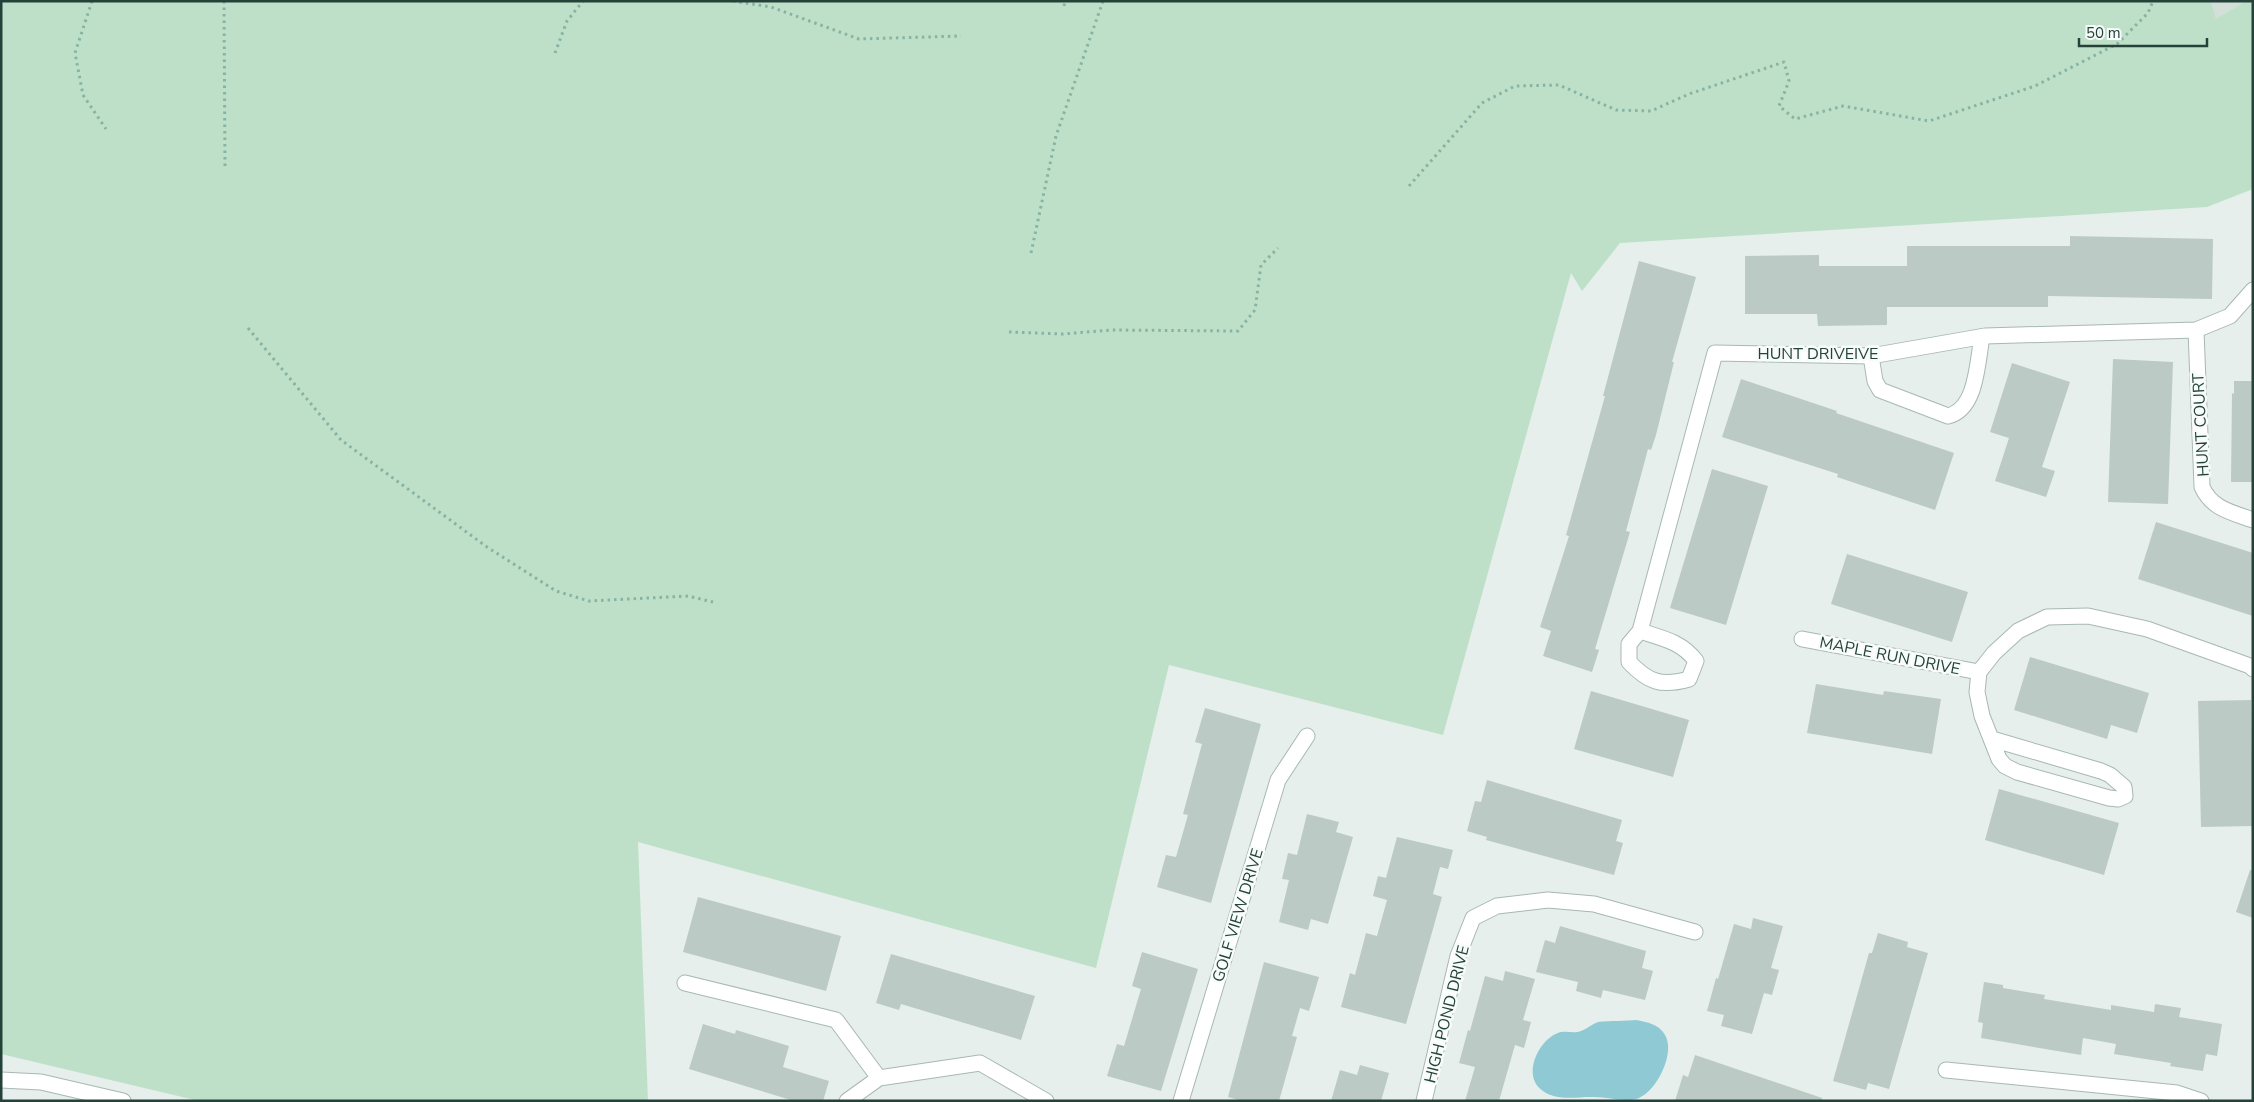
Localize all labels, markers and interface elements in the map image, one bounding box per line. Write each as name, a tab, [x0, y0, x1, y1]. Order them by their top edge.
scale bar	[2079, 15, 2206, 47]
text: 50 m	[2086, 23, 2121, 43]
street label: HUNT DRIVEIVE	[1758, 343, 1878, 365]
street label: HUNT COURT	[2187, 372, 2215, 477]
street label: MAPLE RUN DRIVE	[1818, 632, 1962, 680]
street label: GOLF VIEW DRIVE	[1207, 846, 1269, 985]
street label: HIGH POND DRIVE	[1419, 943, 1475, 1085]

